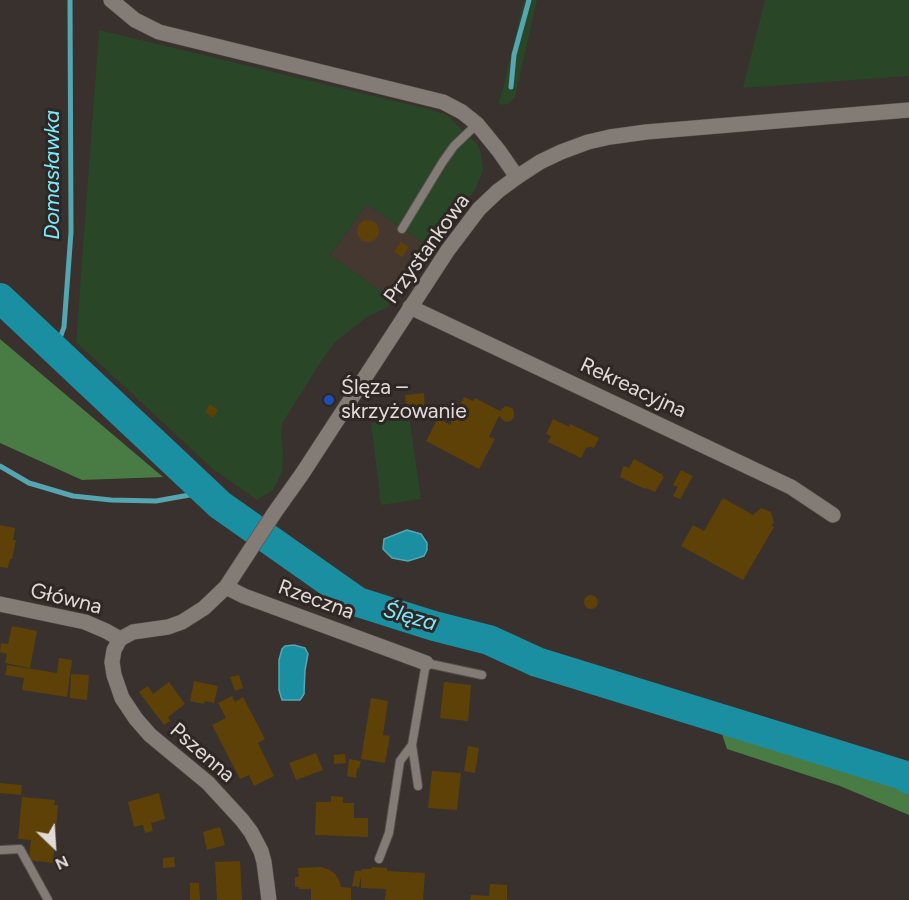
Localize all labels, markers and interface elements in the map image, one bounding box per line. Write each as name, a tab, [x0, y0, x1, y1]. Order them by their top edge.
water label: Domasławka	[40, 110, 66, 240]
street label: Przystankowa	[379, 189, 475, 309]
street label: Rekreacyjna	[576, 352, 690, 424]
place label: Ślęza – skrzyżowanie	[341, 375, 467, 425]
marker: Ślęza – skrzyżowanie	[322, 393, 336, 407]
street label: Rzeczna	[275, 575, 357, 625]
street label: Główna	[28, 578, 104, 620]
water label: Ślęza	[380, 597, 440, 637]
street label: Pszenna	[164, 718, 240, 788]
north arrow	[24, 816, 84, 876]
text: N	[52, 852, 71, 874]

